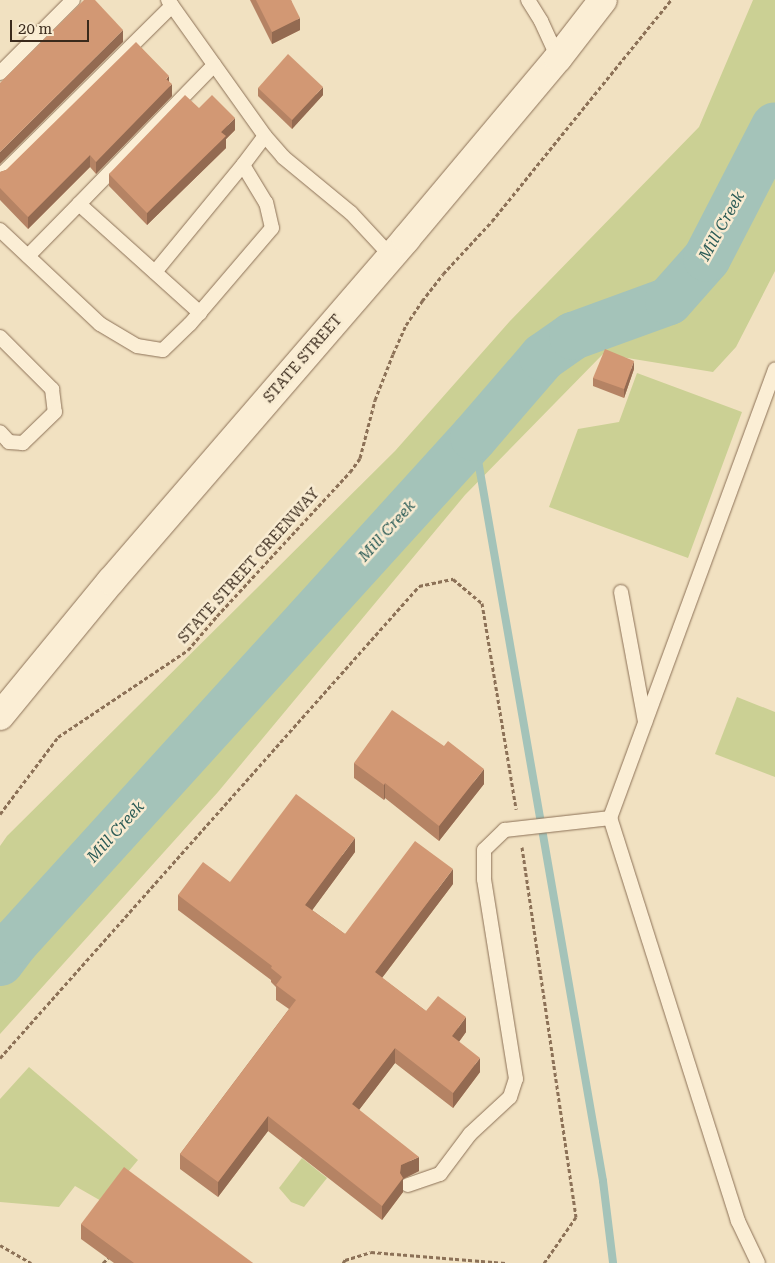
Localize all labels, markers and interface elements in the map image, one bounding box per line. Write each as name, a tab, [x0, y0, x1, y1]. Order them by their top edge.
scale bar	[12, 10, 91, 42]
text: 20 m	[18, 20, 52, 38]
water label: Mill Creek	[695, 188, 749, 264]
street label: STATE STREET	[260, 311, 346, 407]
street label: STATE STREET GREENWAY	[175, 485, 323, 647]
water label: Mill Creek	[354, 496, 420, 566]
water label: Mill Creek	[83, 797, 149, 867]

